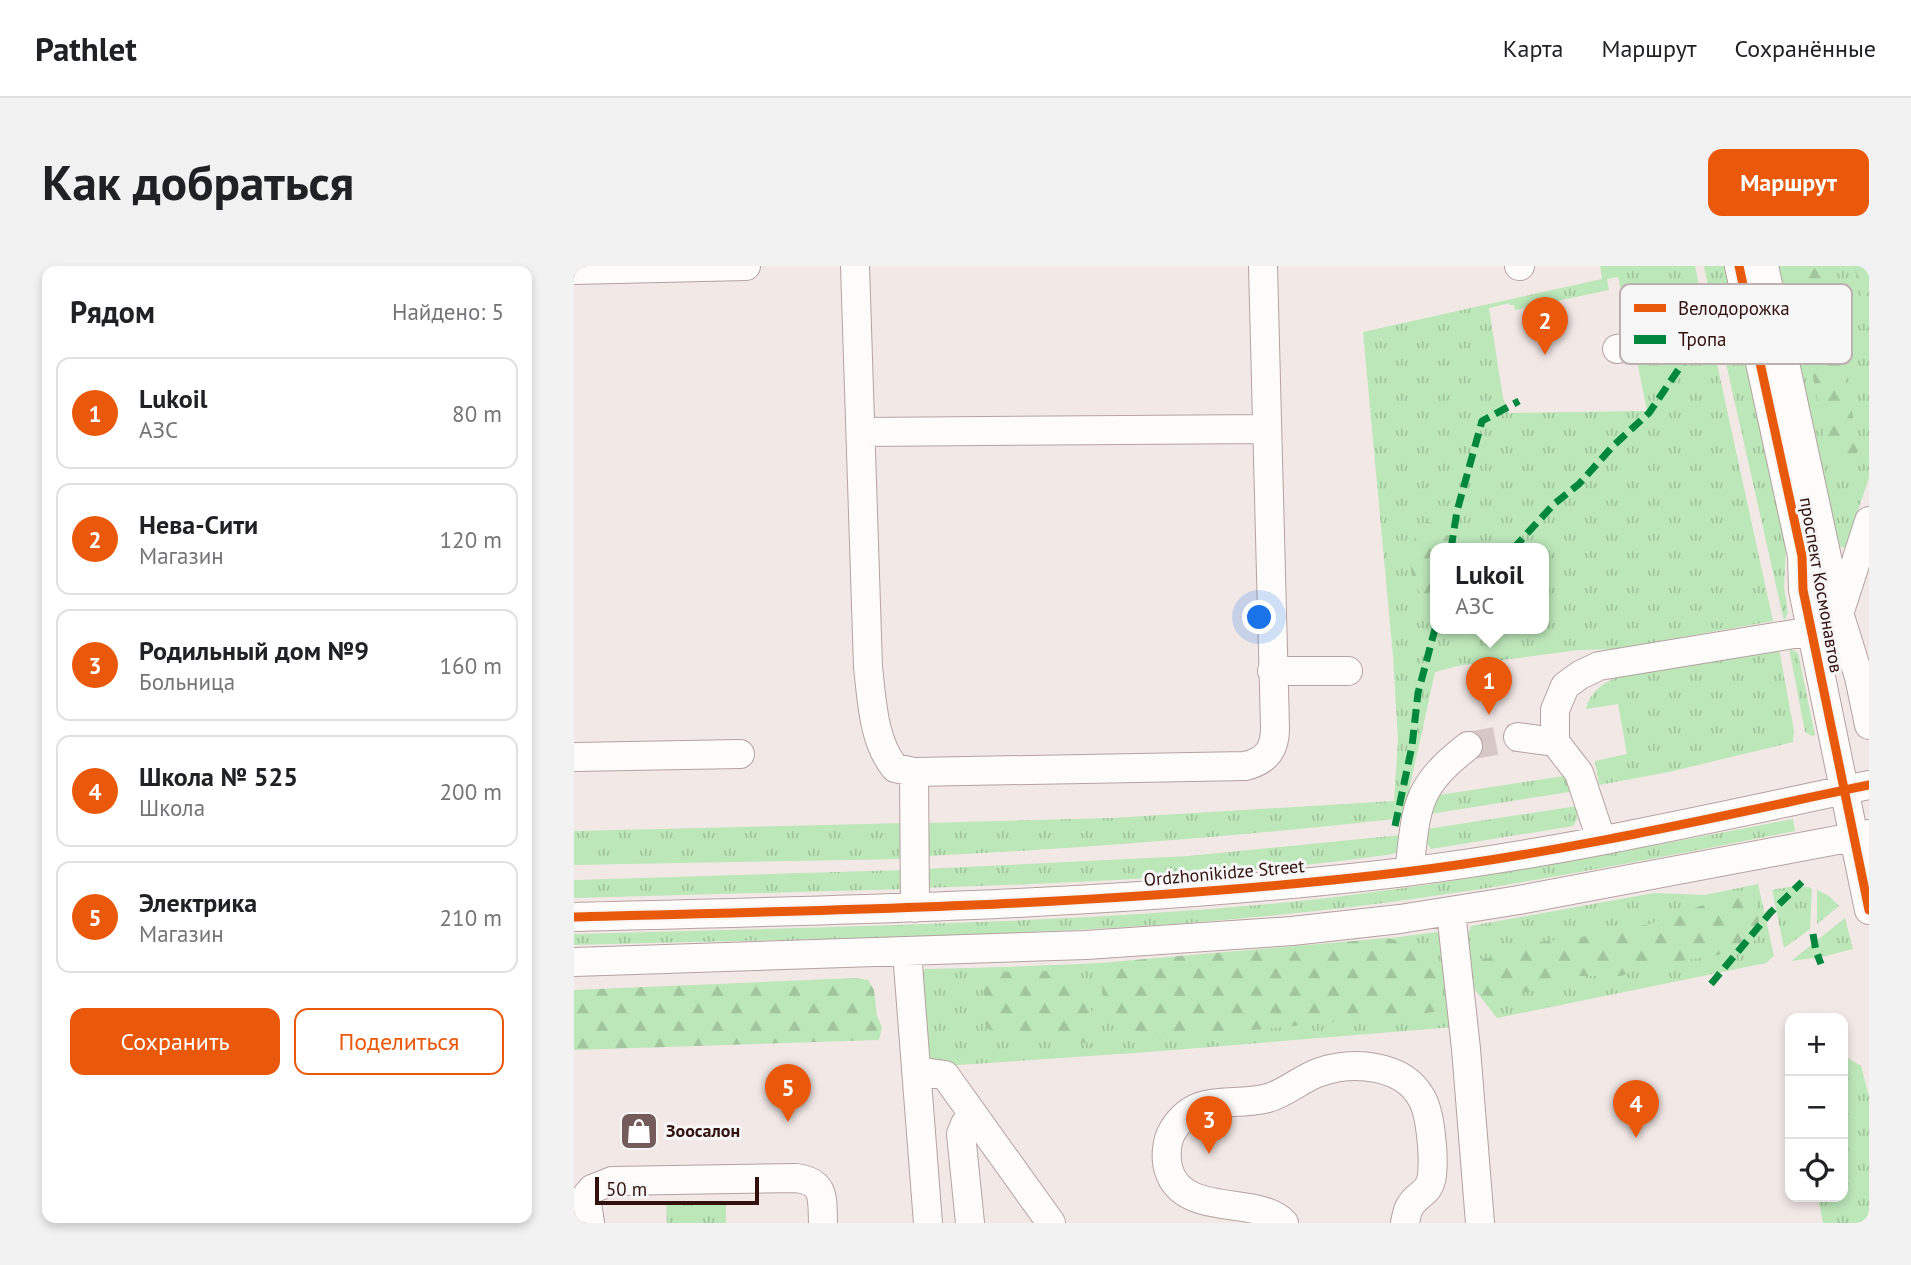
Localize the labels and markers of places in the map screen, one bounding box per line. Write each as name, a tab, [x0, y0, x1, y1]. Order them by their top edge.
pin: 2	[1522, 297, 1568, 355]
pin: 1	[1466, 657, 1512, 715]
pin: 5	[765, 1064, 811, 1122]
pin: 4	[1613, 1080, 1659, 1138]
pin: 3	[1186, 1096, 1232, 1154]
shop icon: Зоосалон	[618, 1110, 660, 1152]
place label: Зоосалон	[666, 1119, 740, 1142]

